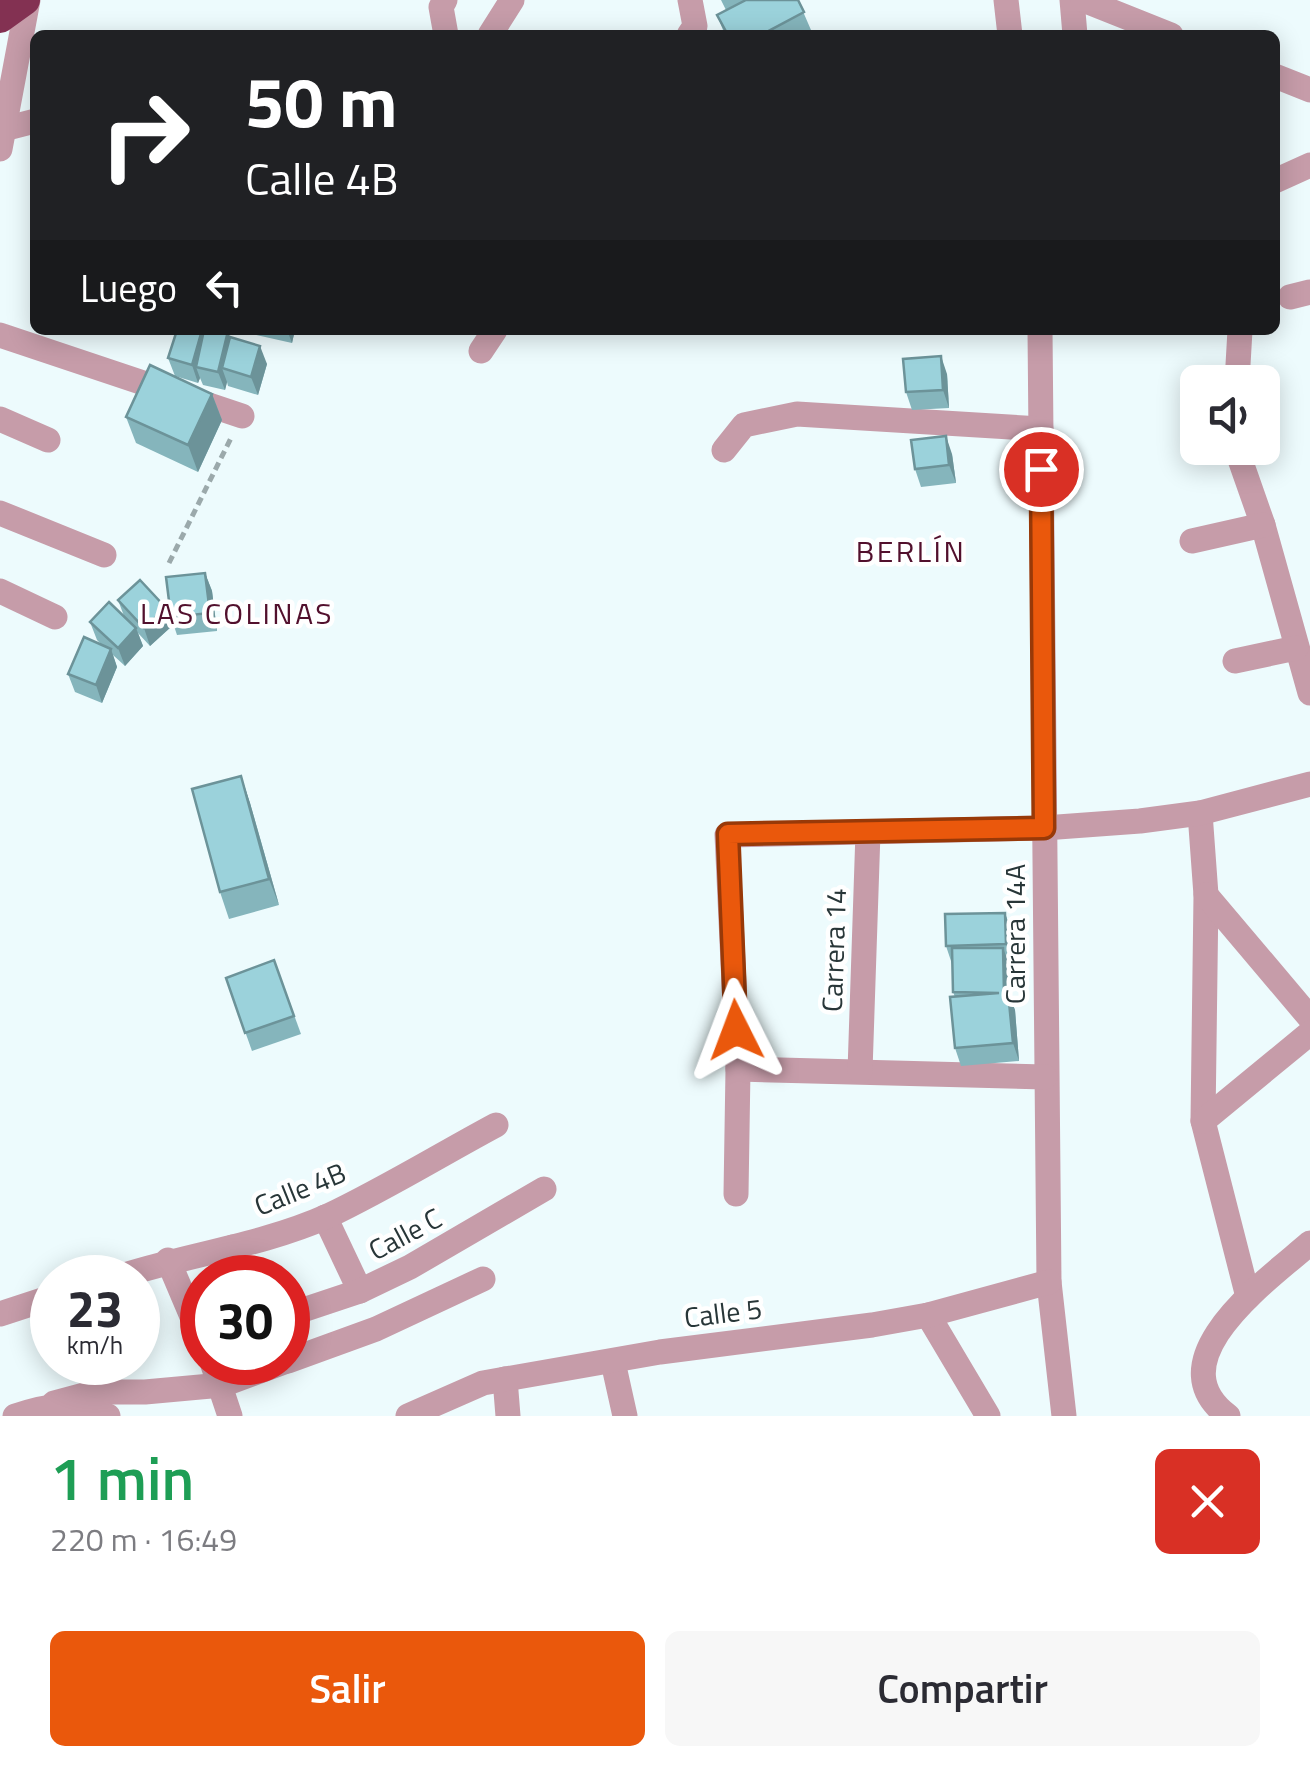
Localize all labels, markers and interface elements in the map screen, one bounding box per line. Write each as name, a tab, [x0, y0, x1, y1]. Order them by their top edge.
text: 50 m	[245, 48, 398, 154]
icon: right	[80, 70, 210, 200]
text: Calle 4B	[245, 144, 398, 212]
text: Luego	[80, 259, 177, 317]
icon: left	[197, 260, 252, 315]
map controls	[1180, 365, 1280, 465]
button: sound	[1180, 365, 1280, 465]
pin	[999, 427, 1084, 512]
icon: arrive	[1014, 442, 1069, 497]
district label: BERLÍN	[856, 528, 966, 574]
district label: LAS COLINAS	[140, 590, 334, 636]
street label: Carrera 14A	[993, 863, 1036, 1004]
street label: Carrera 14	[810, 887, 857, 1013]
position arrow	[684, 978, 788, 1082]
street label: Calle 4B	[248, 1151, 352, 1226]
street label: Calle C	[360, 1196, 449, 1271]
speed limit sign: 30	[180, 1255, 310, 1385]
text: 23	[67, 1270, 123, 1346]
street label: Calle 5	[682, 1286, 764, 1339]
text: km/h	[67, 1326, 123, 1364]
text: 1 min	[50, 1432, 194, 1523]
button: close	[1155, 1449, 1260, 1554]
text: 220 m · 16:49	[50, 1515, 237, 1563]
button: Salir	[50, 1631, 645, 1746]
button: Compartir	[665, 1631, 1260, 1746]

